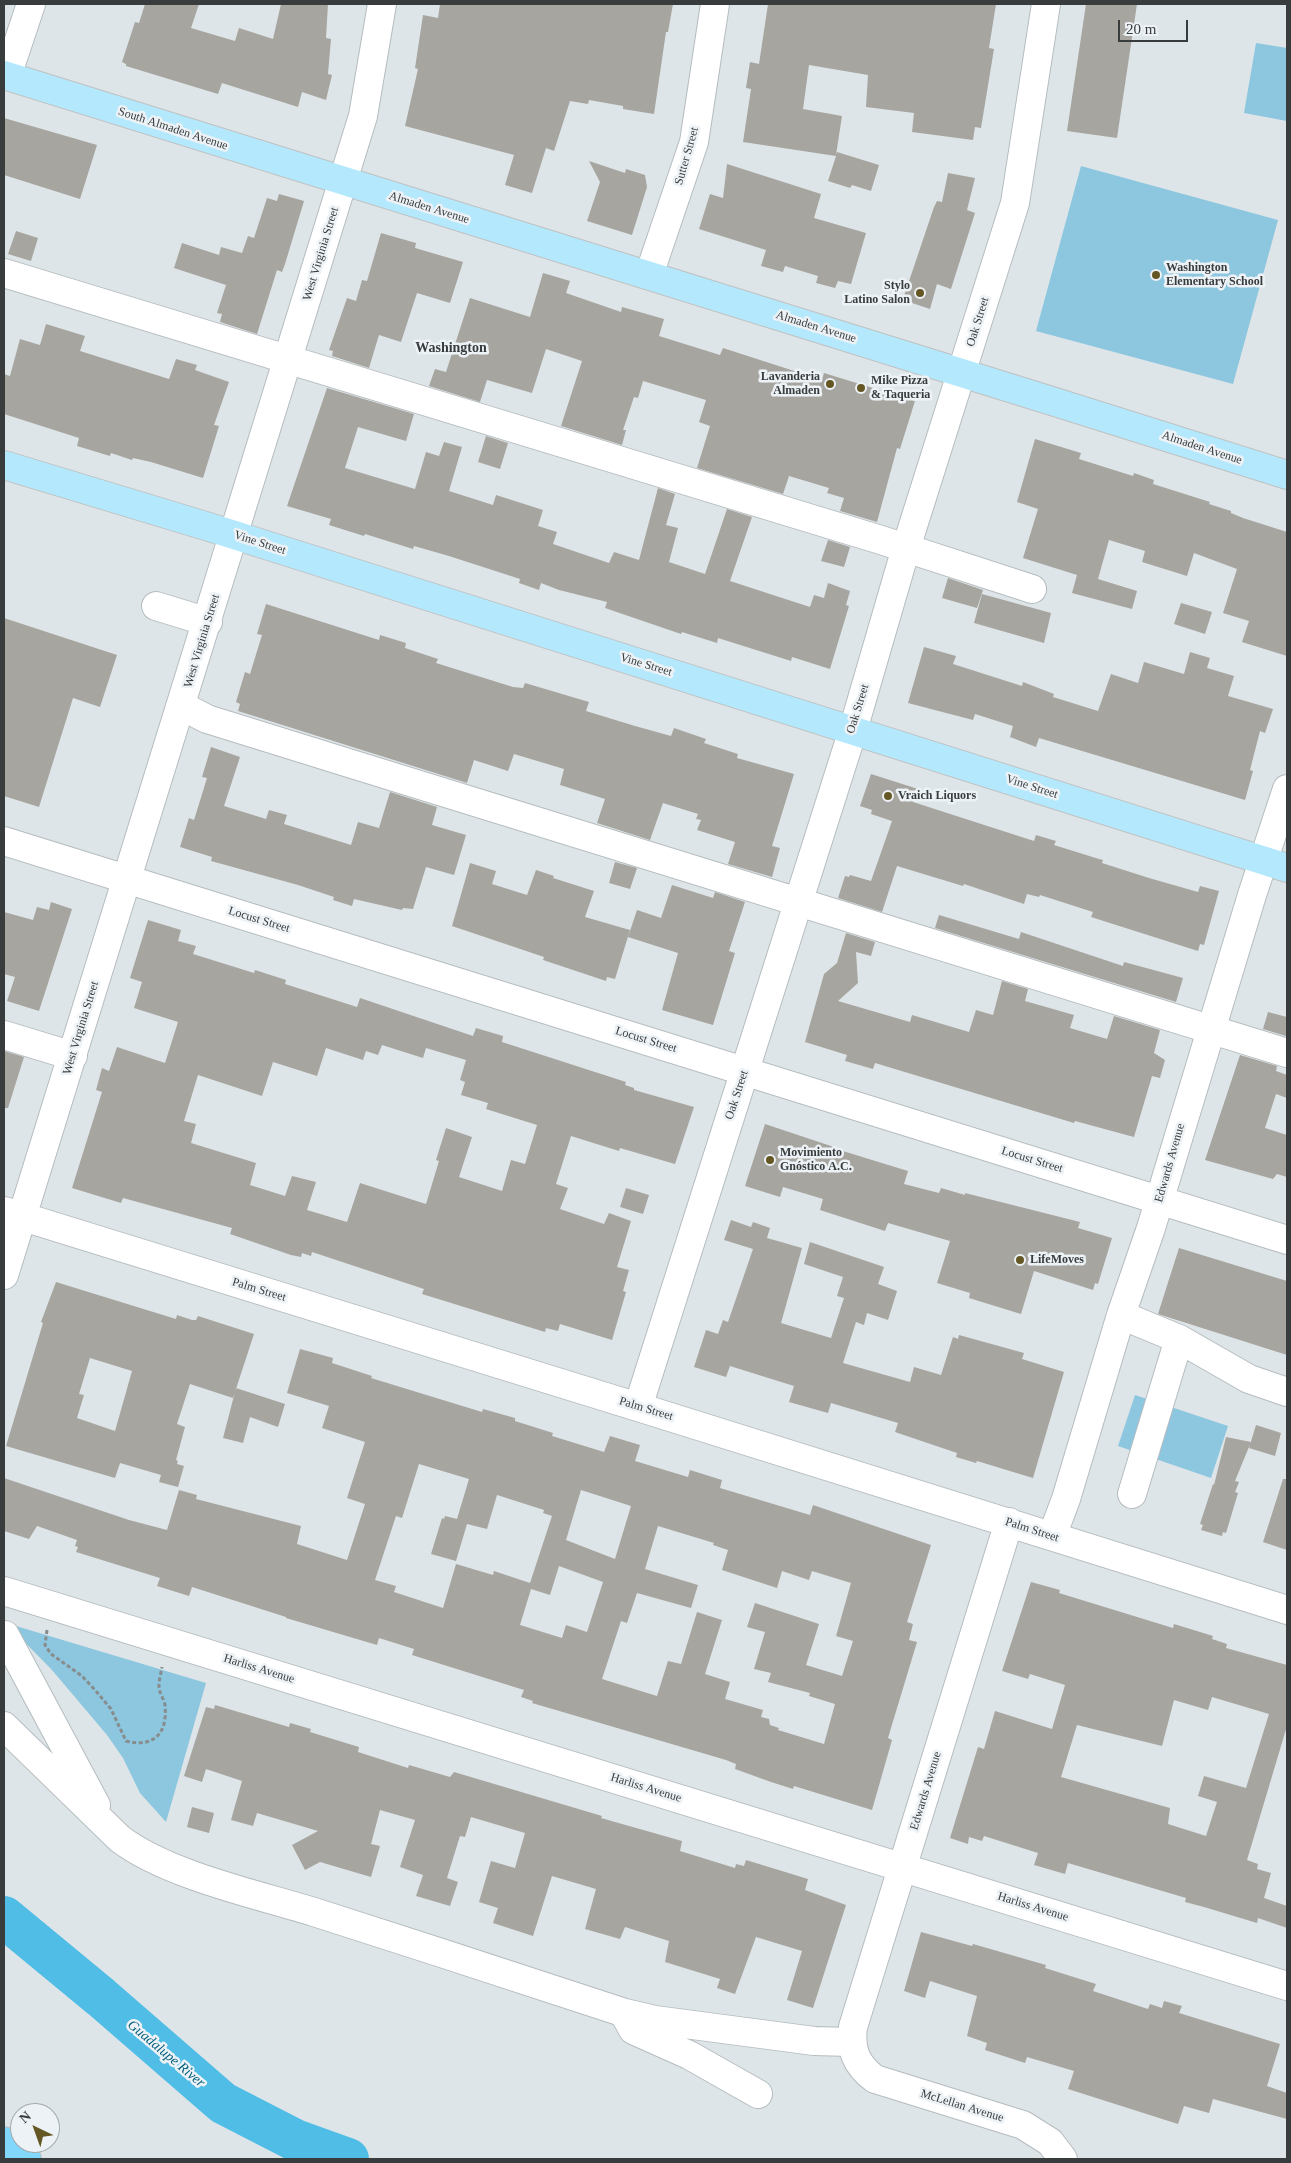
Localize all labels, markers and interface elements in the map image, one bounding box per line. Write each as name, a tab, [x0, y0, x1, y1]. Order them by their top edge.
scale bar	[1121, 10, 1191, 42]
text: 20 m	[1126, 21, 1156, 37]
street label: South Almaden Avenue	[116, 104, 230, 154]
street label: Sutter Street	[672, 125, 702, 187]
street label: Almaden Avenue	[387, 189, 471, 227]
street label: West Virginia Street	[300, 206, 342, 302]
place label: Washington Elementary School	[1166, 261, 1263, 289]
marker: Washington Elementary School	[1150, 269, 1162, 281]
place label: Stylo Latino Salon	[844, 279, 910, 307]
marker: Stylo Latino Salon	[914, 287, 926, 299]
street label: Oak Street	[964, 296, 992, 348]
street label: Almaden Avenue	[774, 308, 858, 346]
district label: Washington	[415, 340, 487, 356]
place label: Lavanderia Almaden	[761, 370, 820, 398]
place label: Mike Pizza & Taqueria	[871, 374, 930, 402]
marker: Lavanderia Almaden	[824, 378, 836, 390]
marker: Mike Pizza & Taqueria	[855, 382, 867, 394]
street label: Almaden Avenue	[1160, 428, 1244, 468]
street label: Vine Street	[232, 528, 288, 558]
street label: West Virginia Street	[181, 593, 223, 689]
street label: Vine Street	[618, 650, 674, 680]
street label: Oak Street	[844, 683, 872, 735]
street label: Vine Street	[1004, 772, 1060, 802]
place label: Vraich Liquors	[898, 789, 976, 803]
marker: Vraich Liquors	[882, 790, 894, 802]
street label: Locust Street	[226, 904, 292, 936]
street label: West Virginia Street	[60, 980, 102, 1076]
street label: Locust Street	[613, 1024, 679, 1056]
street label: Oak Street	[722, 1069, 752, 1121]
street label: Edwards Avenue	[1152, 1122, 1188, 1204]
street label: Locust Street	[999, 1144, 1065, 1176]
place label: Movimiento Gnóstico A.C.	[780, 1146, 852, 1174]
marker: Movimiento Gnóstico A.C.	[764, 1154, 776, 1166]
place label: LifeMoves	[1030, 1253, 1084, 1267]
marker: LifeMoves	[1014, 1254, 1026, 1266]
street label: Palm Street	[230, 1275, 288, 1305]
street label: Palm Street	[617, 1394, 675, 1424]
street label: Palm Street	[1003, 1515, 1061, 1545]
street label: Harliss Avenue	[222, 1651, 296, 1687]
street label: Edwards Avenue	[907, 1750, 945, 1832]
street label: Harliss Avenue	[609, 1770, 683, 1806]
street label: Harliss Avenue	[996, 1889, 1070, 1925]
water label: Guadalupe River	[124, 2017, 208, 2091]
street label: McLellan Avenue	[919, 2087, 1005, 2125]
north arrow	[10, 2103, 60, 2153]
text: N	[17, 2108, 34, 2126]

